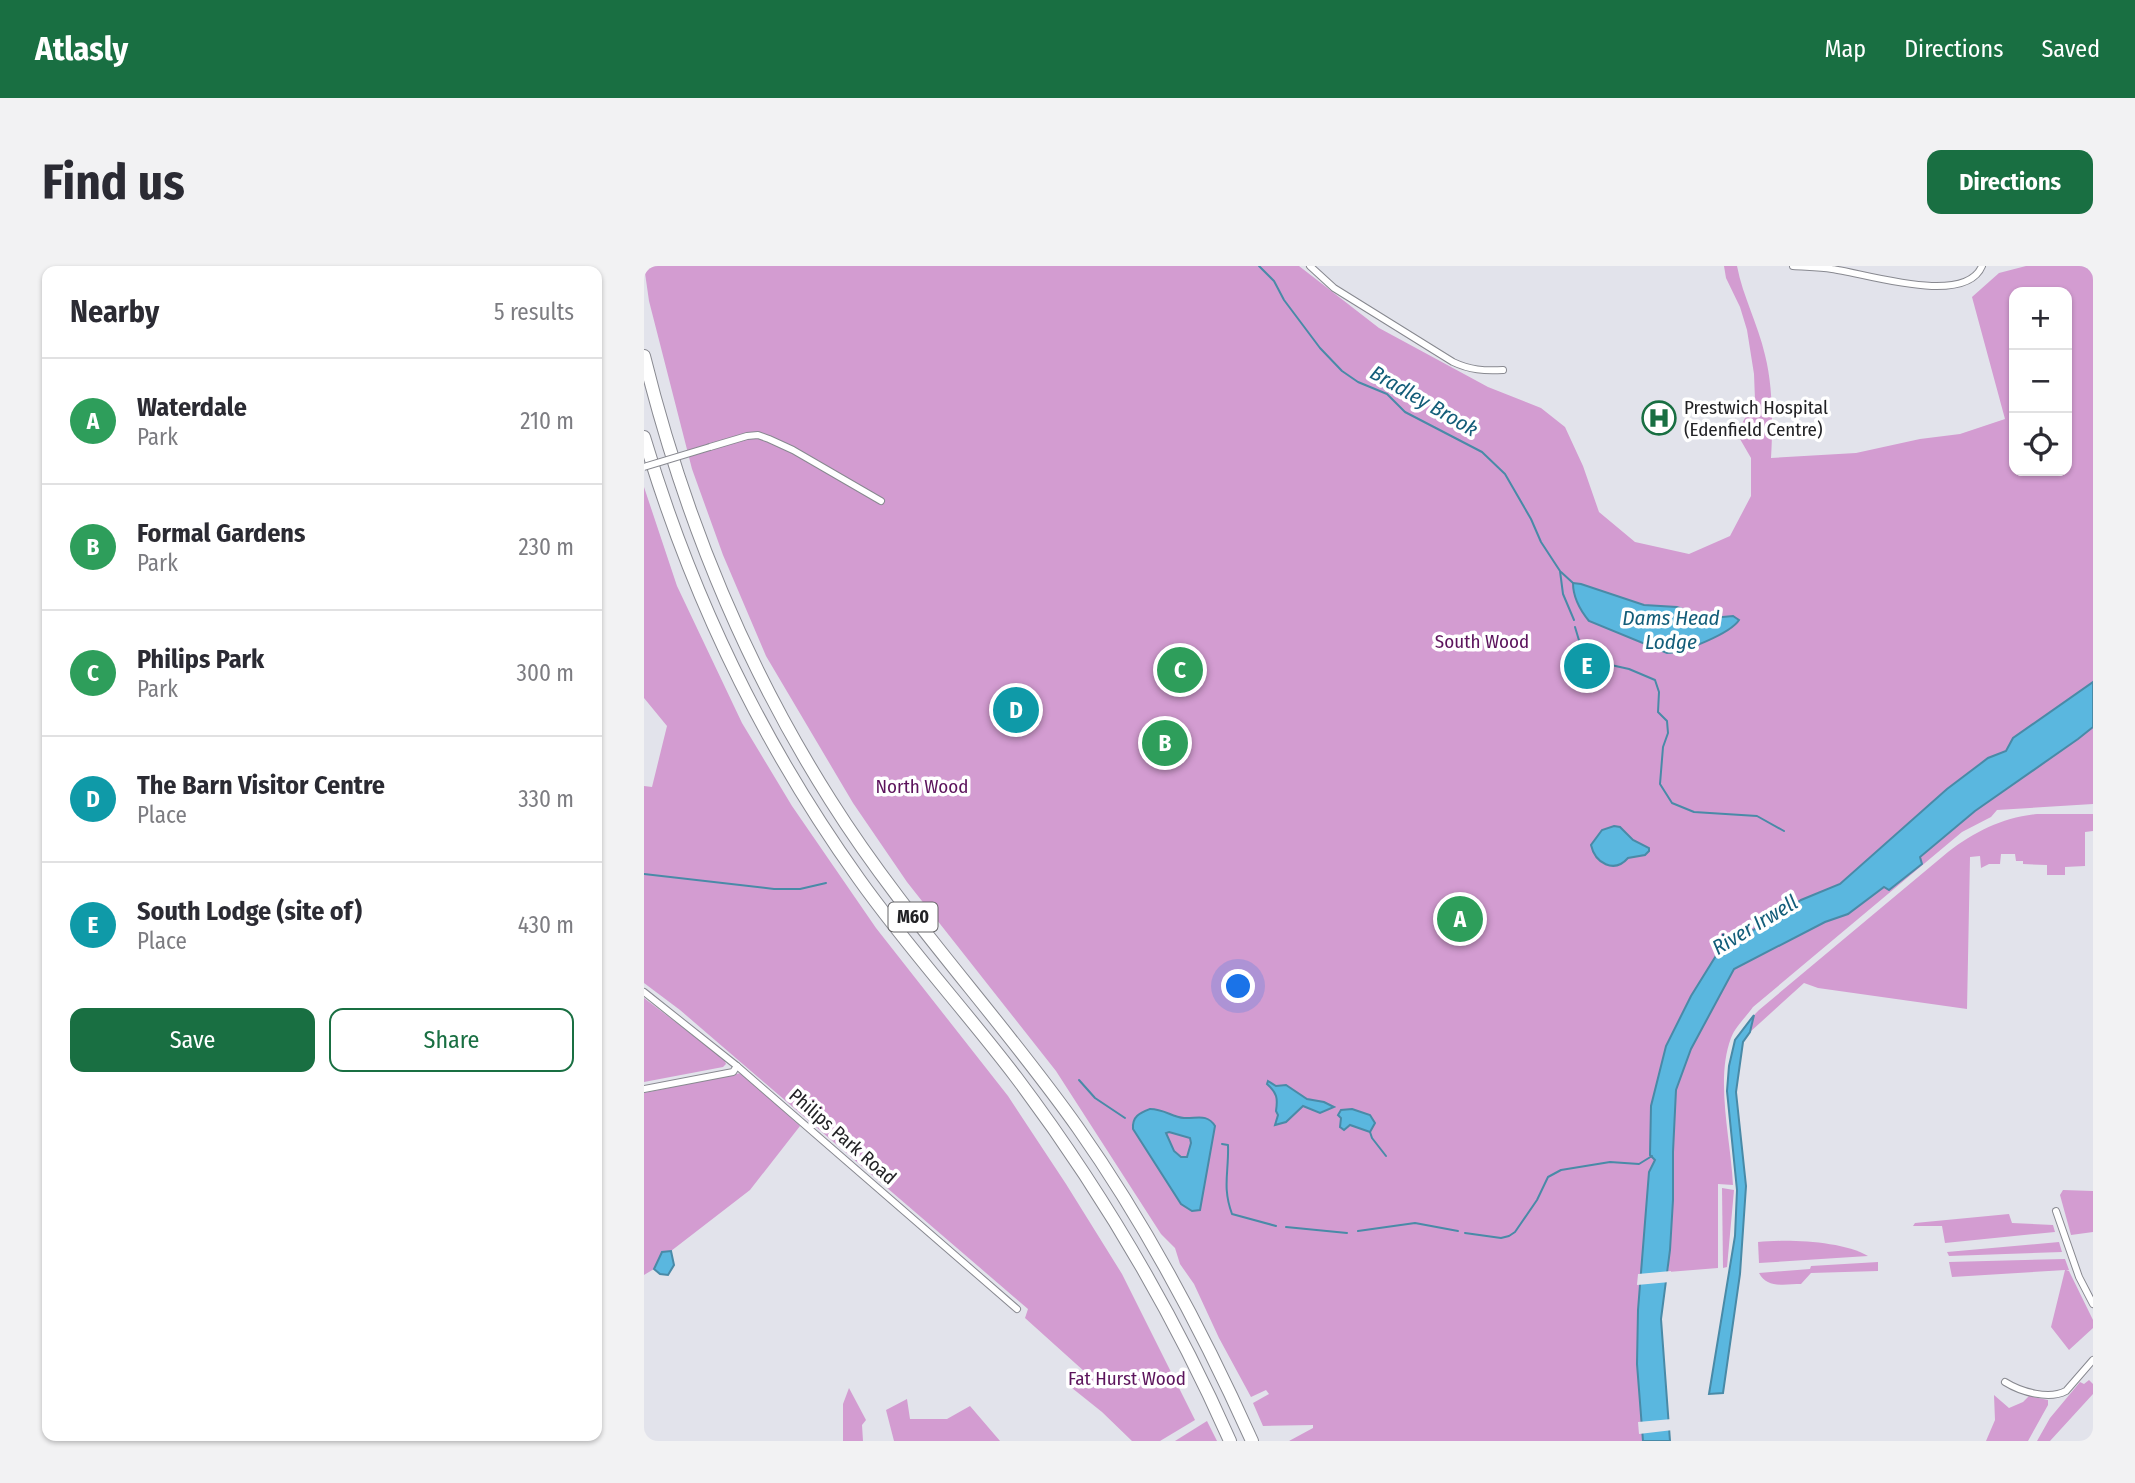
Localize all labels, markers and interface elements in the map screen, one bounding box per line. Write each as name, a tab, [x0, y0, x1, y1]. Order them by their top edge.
text: Atlasly	[35, 29, 128, 69]
text: Map	[1825, 35, 1866, 63]
text: Directions	[1904, 35, 2003, 63]
text: Saved	[2041, 35, 2100, 63]
button: Directions	[1927, 150, 2093, 214]
text: Find us	[42, 153, 185, 212]
map controls	[2009, 287, 2072, 476]
button: +	[2009, 287, 2072, 350]
text: Nearby	[70, 294, 159, 330]
text: 5 results	[494, 298, 574, 326]
button: −	[2009, 350, 2072, 413]
water label: Bradley Brook	[1365, 360, 1483, 442]
text: Waterdale	[137, 392, 247, 423]
place label: Prestwich Hospital (Edenfield Centre)	[1684, 396, 1828, 441]
hospital icon: Prestwich Hospital (Edenfield Centre)	[1640, 399, 1678, 437]
text: A	[87, 407, 99, 435]
text: 210 m	[520, 407, 574, 435]
button: locate	[2009, 413, 2072, 476]
text: Park	[137, 423, 178, 451]
text: Formal Gardens	[137, 518, 305, 549]
text: B	[87, 533, 99, 561]
text: 230 m	[518, 533, 574, 561]
text: Park	[137, 549, 178, 577]
water label: Dams Head Lodge	[1622, 605, 1720, 655]
park label: South Wood	[1435, 630, 1529, 653]
pin: E	[1564, 640, 1610, 692]
text: Philips Park	[137, 644, 264, 675]
pin: C	[1157, 644, 1203, 696]
text: C	[87, 659, 99, 687]
text: 300 m	[517, 659, 574, 687]
text: Park	[137, 675, 178, 703]
pin: D	[993, 684, 1039, 736]
pin: B	[1142, 717, 1188, 769]
text: The Barn Visitor Centre	[137, 770, 385, 801]
park label: North Wood	[875, 775, 969, 798]
text: D	[86, 785, 100, 813]
text: 330 m	[518, 785, 574, 813]
text: Place	[137, 801, 187, 829]
water label: River Irwell	[1707, 889, 1803, 961]
pin: A	[1437, 893, 1483, 945]
text: South Lodge (site of)	[137, 896, 362, 927]
road number: M60	[888, 902, 938, 932]
text: E	[88, 911, 98, 939]
text: 430 m	[518, 911, 574, 939]
text: Place	[137, 927, 187, 955]
your location	[1221, 969, 1255, 1003]
button: Save	[70, 1008, 315, 1072]
button: Share	[329, 1008, 574, 1072]
street label: Philips Park Road	[784, 1084, 901, 1189]
park label: Fat Hurst Wood	[1068, 1367, 1186, 1390]

